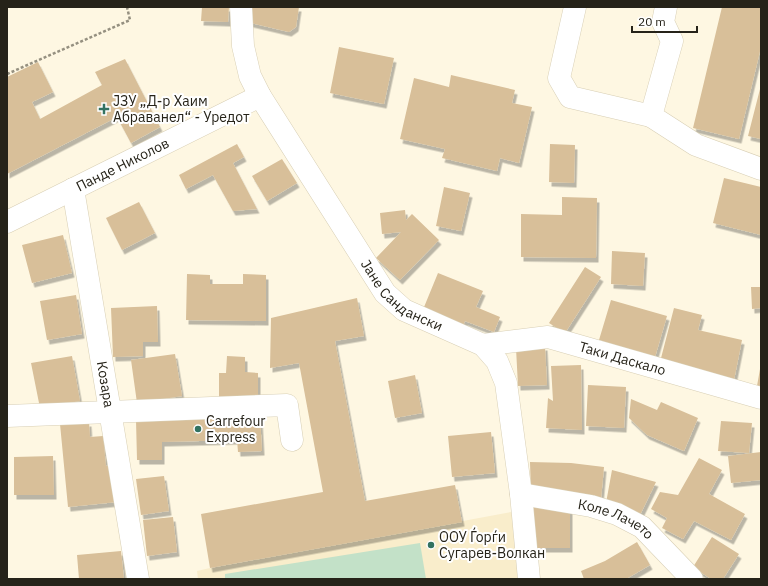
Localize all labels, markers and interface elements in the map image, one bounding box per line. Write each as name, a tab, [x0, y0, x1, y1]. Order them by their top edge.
scale bar	[632, 8, 697, 34]
text: 20 m	[638, 14, 666, 29]
place label: ЈЗУ „Д-р Хаим Абраванел“ - Уредот	[113, 92, 250, 126]
marker: ЈЗУ „Д-р Хаим Абраванел“ - Уредот	[98, 103, 110, 115]
street label: Панде Николов	[73, 134, 172, 195]
street label: Јане Сандански	[357, 256, 446, 335]
street label: Таки Даскало	[577, 337, 668, 379]
street label: Козара	[93, 360, 118, 409]
place label: Carrefour Express	[206, 412, 265, 446]
marker: Carrefour Express	[193, 424, 203, 434]
street label: Коле Лачето	[577, 495, 658, 543]
place label: ООУ Ѓорѓи Сугарев-Волкан	[439, 527, 545, 562]
marker: ООУ Ѓорѓи Сугарев-Волкан	[426, 540, 436, 550]

